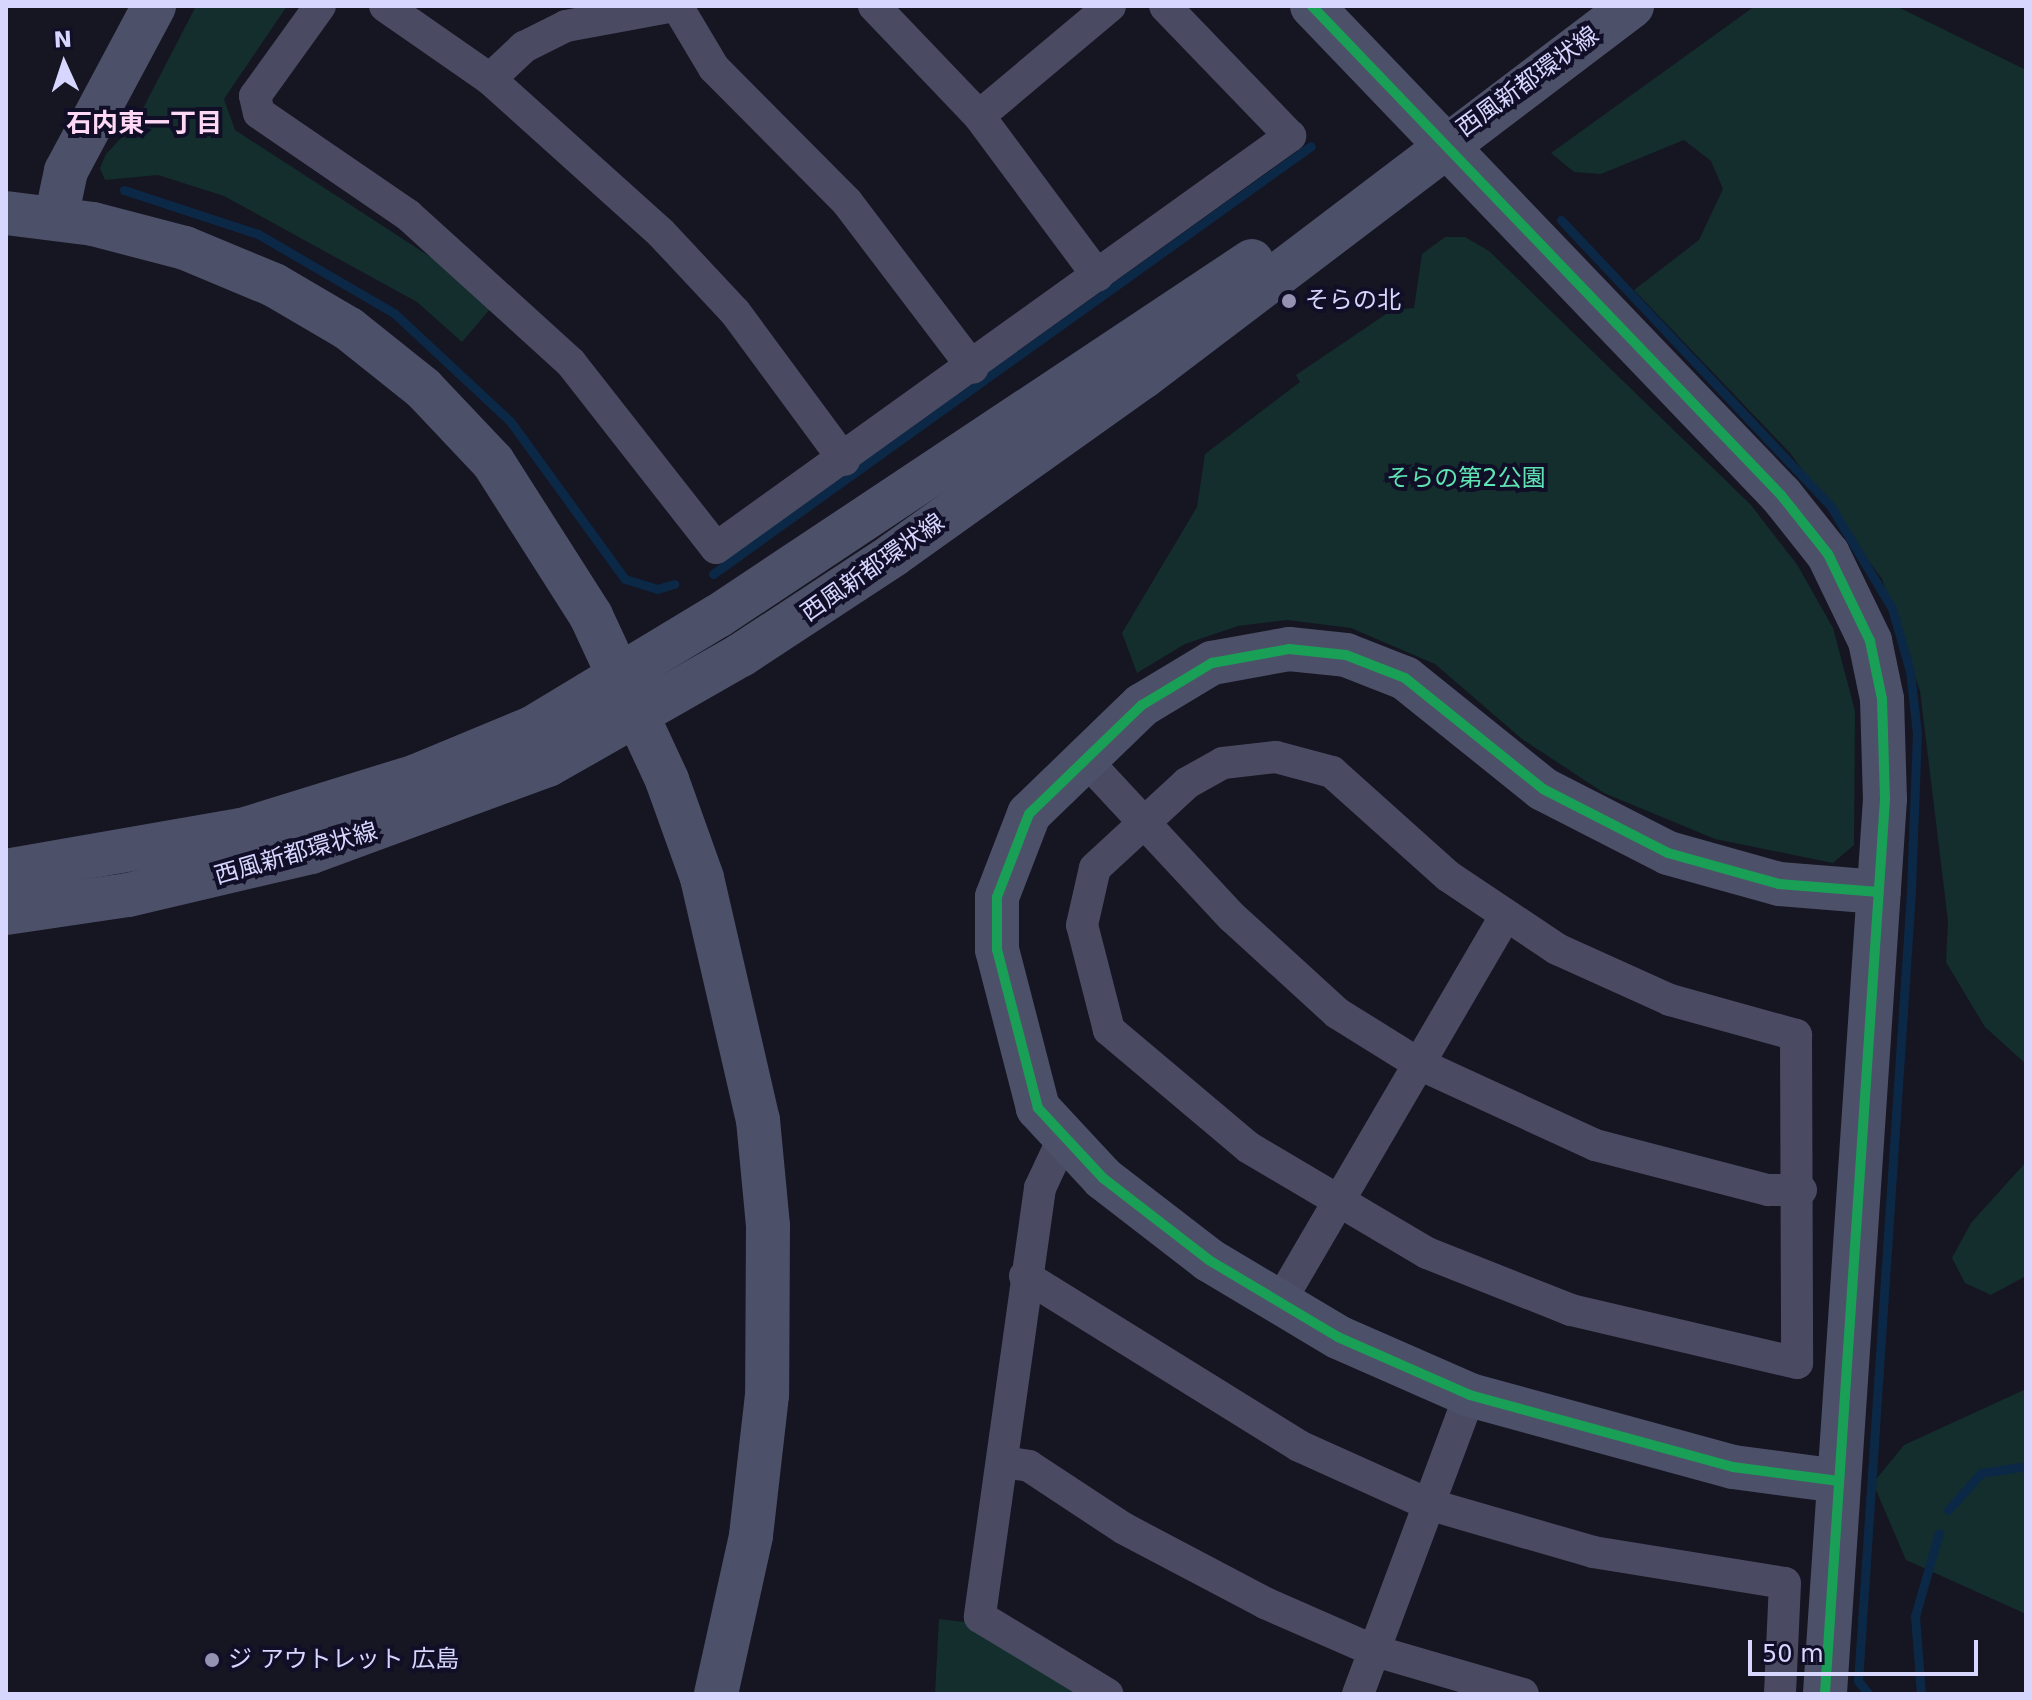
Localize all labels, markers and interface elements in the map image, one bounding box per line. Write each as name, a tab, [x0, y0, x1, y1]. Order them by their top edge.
street label: 西風新都環状線	[1452, 21, 1604, 143]
north arrow	[24, 24, 104, 104]
text: N	[53, 27, 73, 52]
district label: 石内東一丁目	[66, 108, 222, 140]
place label: そらの北	[1305, 287, 1401, 315]
marker: そらの北	[1280, 292, 1298, 310]
park label: そらの第2公園	[1386, 465, 1546, 493]
street label: 西風新都環状線	[796, 508, 950, 628]
street label: 西風新都環状線	[211, 817, 381, 891]
scale bar	[1752, 1624, 1982, 1674]
text: 50 m	[1762, 1640, 1824, 1668]
place label: ジ アウトレット 広島	[228, 1646, 459, 1674]
marker: ジ アウトレット 広島	[203, 1651, 221, 1669]

